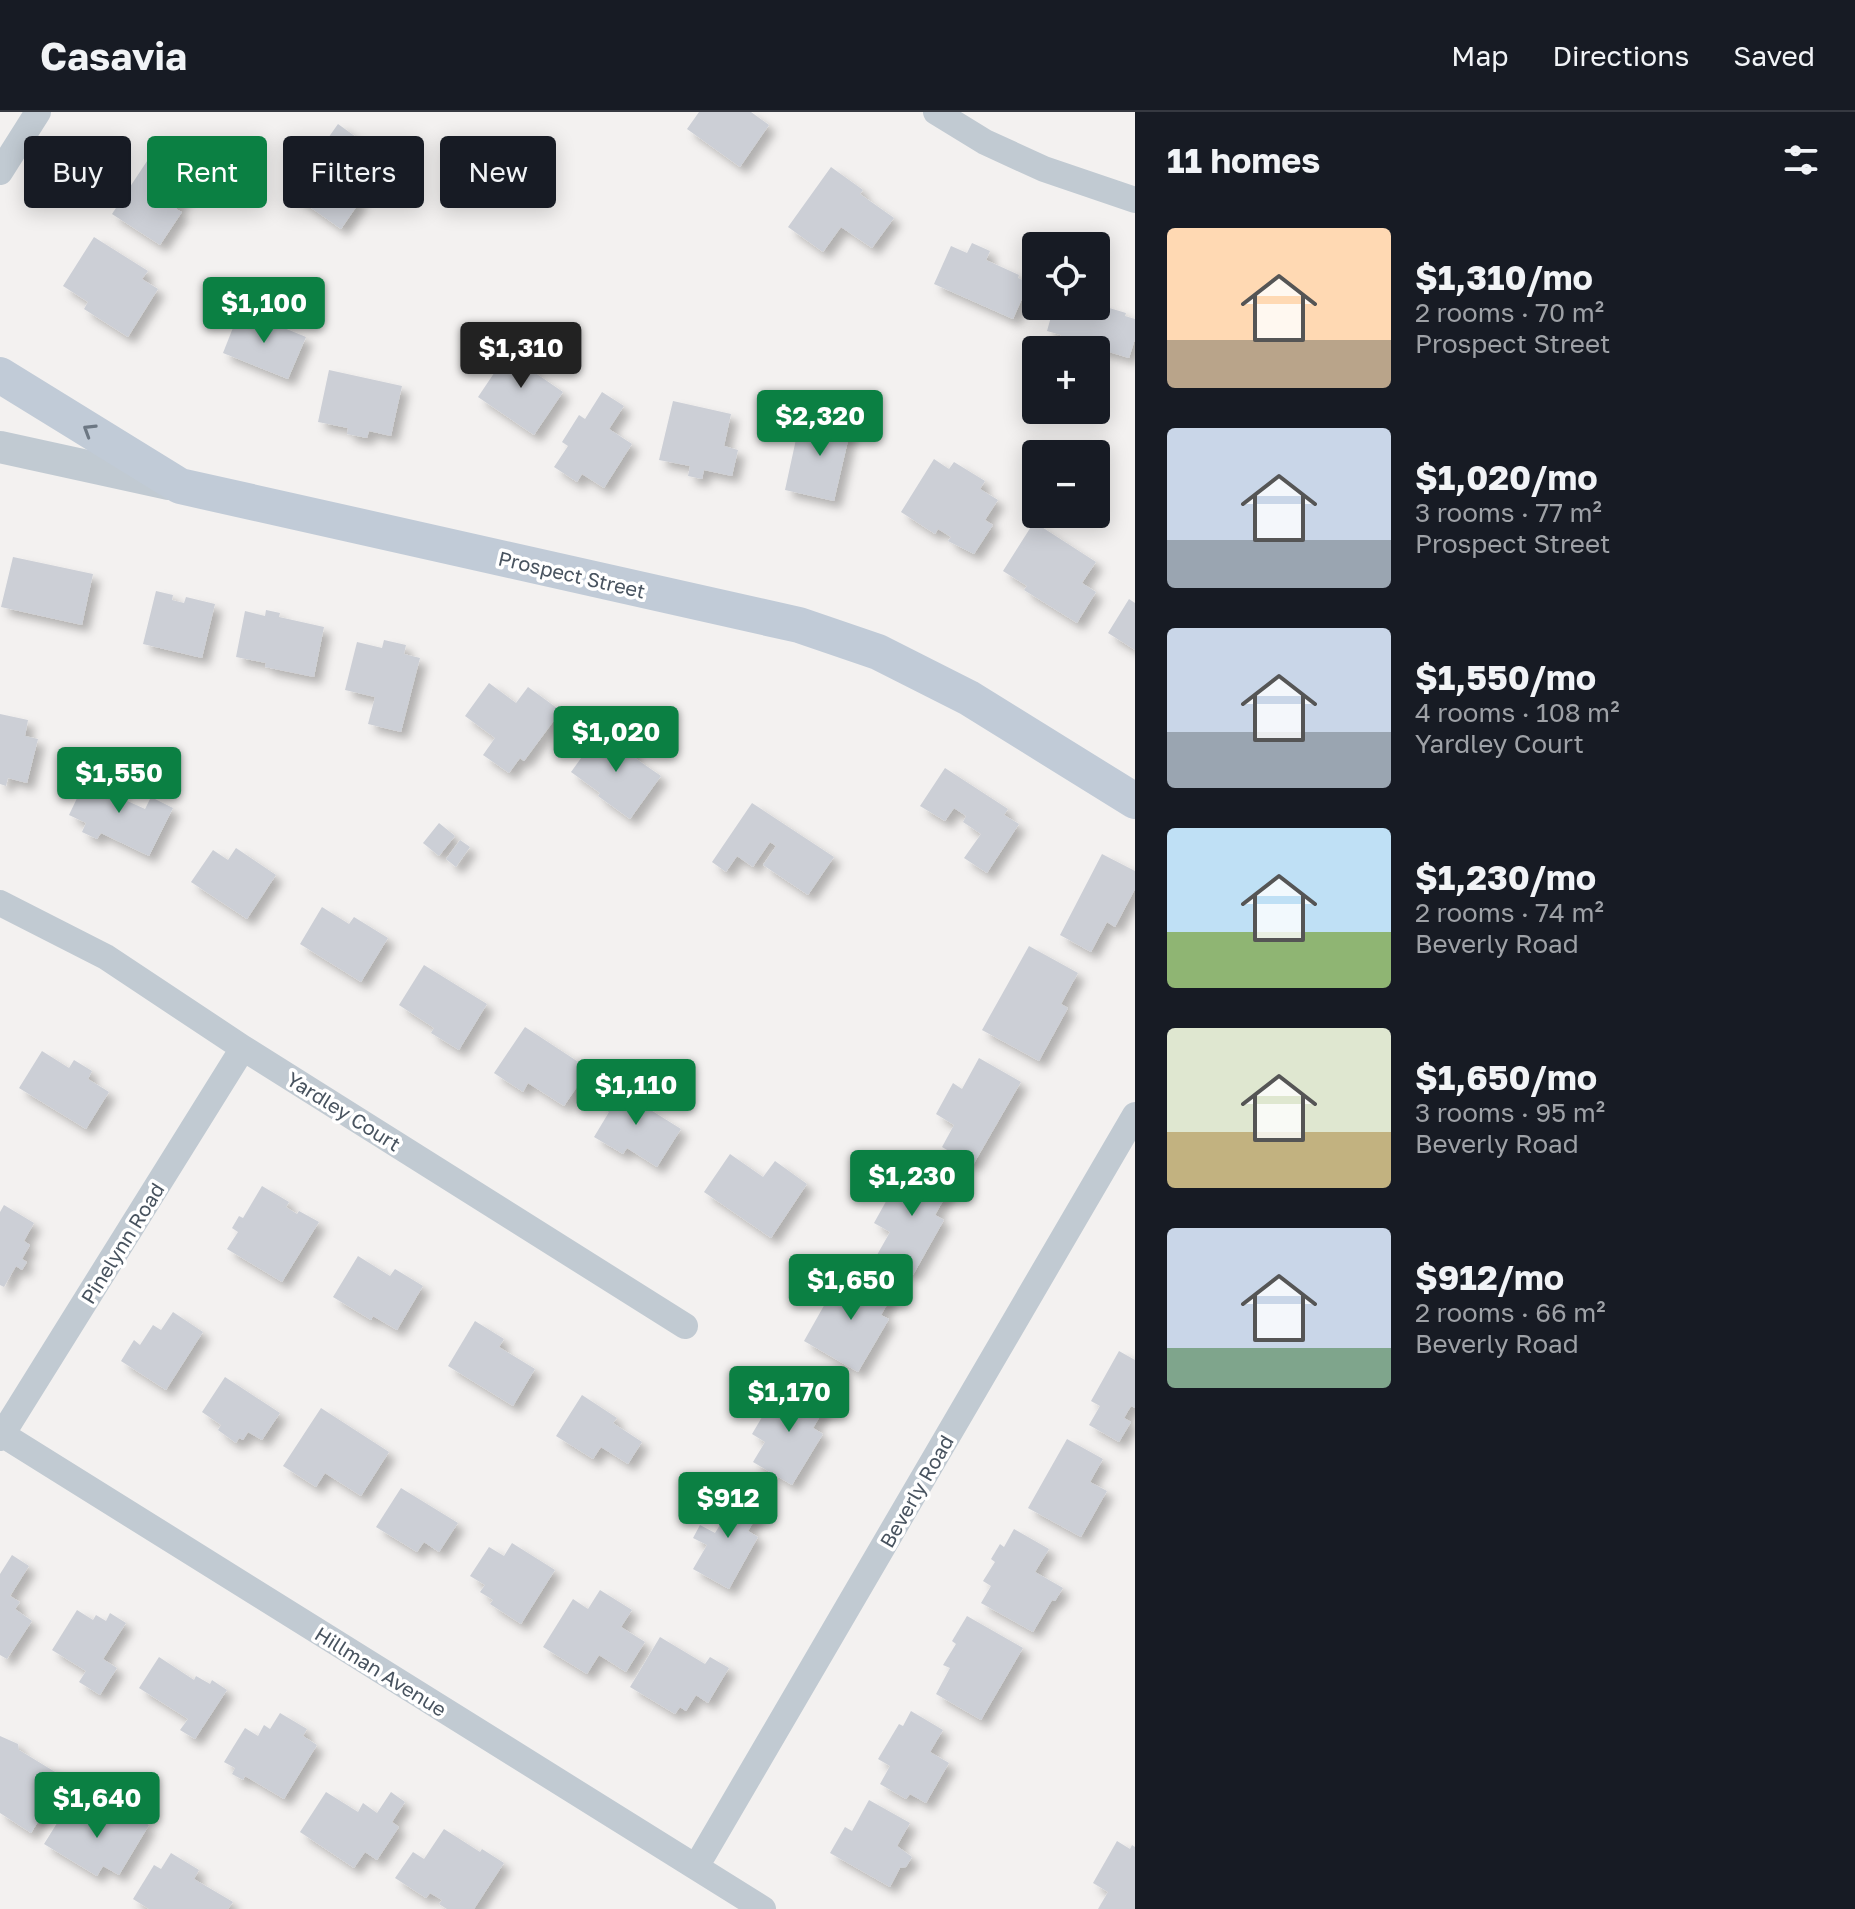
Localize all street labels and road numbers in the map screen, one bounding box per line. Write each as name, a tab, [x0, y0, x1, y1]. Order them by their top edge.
street label: Prospect Street	[496, 545, 648, 603]
street label: Yardley Court	[283, 1066, 405, 1156]
street label: Pinelynn Road	[75, 1178, 169, 1308]
street label: Beverly Road	[874, 1430, 958, 1552]
street label: Hillman Avenue	[311, 1621, 451, 1721]

